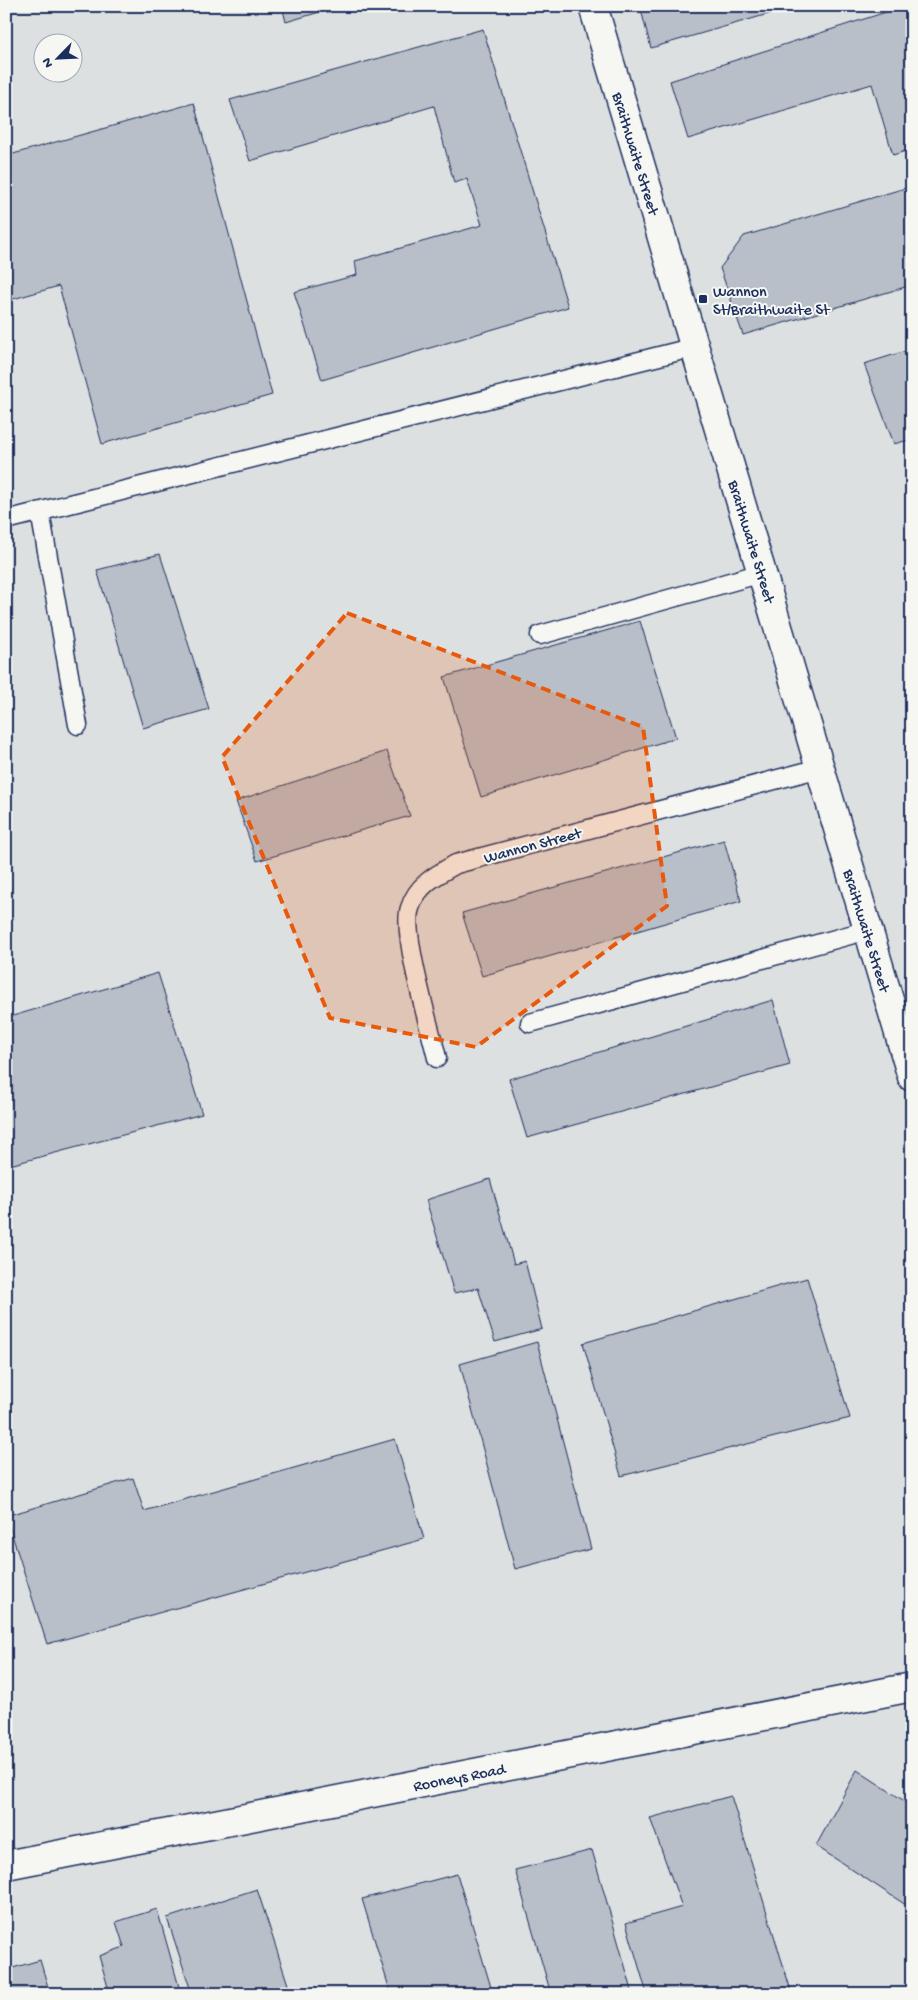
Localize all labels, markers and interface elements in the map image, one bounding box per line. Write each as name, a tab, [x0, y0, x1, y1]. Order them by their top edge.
north arrow	[32, 32, 82, 82]
text: N	[39, 55, 58, 70]
street label: Braithwaite Street	[606, 89, 662, 219]
place label: Wannon St/Braithwaite St	[713, 284, 831, 321]
marker: Wannon St/Braithwaite St	[697, 293, 709, 305]
street label: Braithwaite Street	[722, 477, 778, 607]
street label: Wannon Street	[482, 825, 585, 870]
street label: Braithwaite Street	[837, 866, 893, 996]
street label: Rooneys Road	[412, 1761, 509, 1798]

